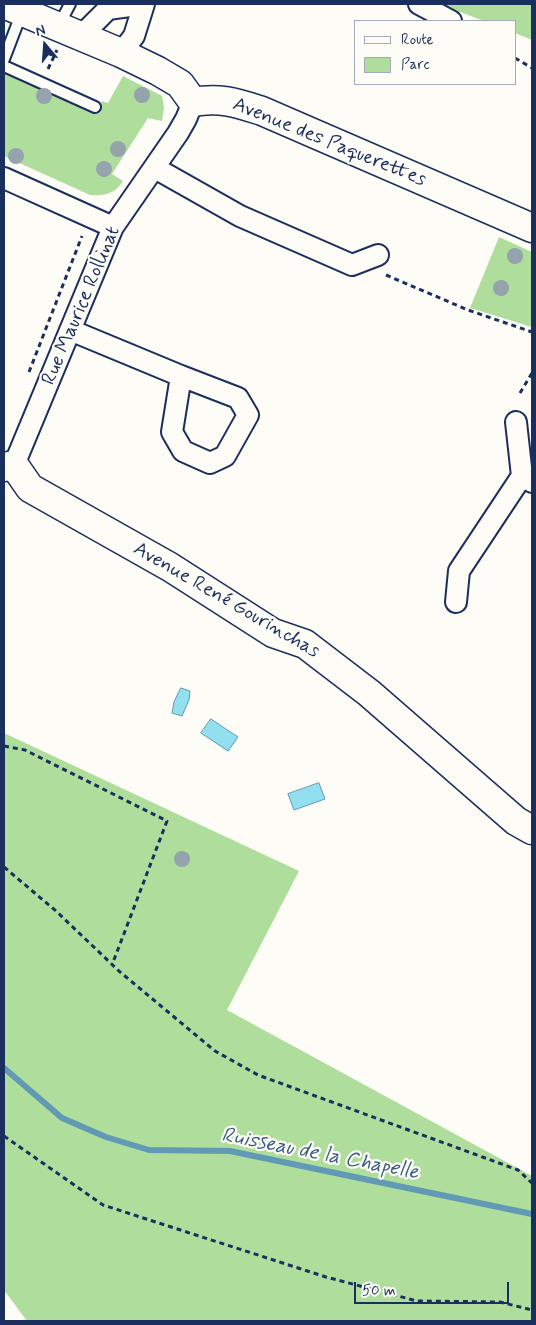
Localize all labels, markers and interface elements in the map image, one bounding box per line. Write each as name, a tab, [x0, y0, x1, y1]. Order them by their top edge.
north arrow	[20, 20, 70, 70]
legend	[354, 20, 516, 85]
text: N	[33, 21, 48, 41]
text: Route	[401, 30, 434, 50]
text: Parc	[401, 55, 429, 75]
street label: Avenue des Paquerettes	[229, 93, 429, 193]
street label: Rue Maurice Rollinat	[38, 223, 126, 389]
street label: Avenue René Gourinchas	[129, 538, 323, 664]
water label: Ruisseau de la Chapelle	[219, 1124, 421, 1186]
scale bar	[356, 1272, 511, 1304]
text: 50 m	[362, 1281, 396, 1301]

